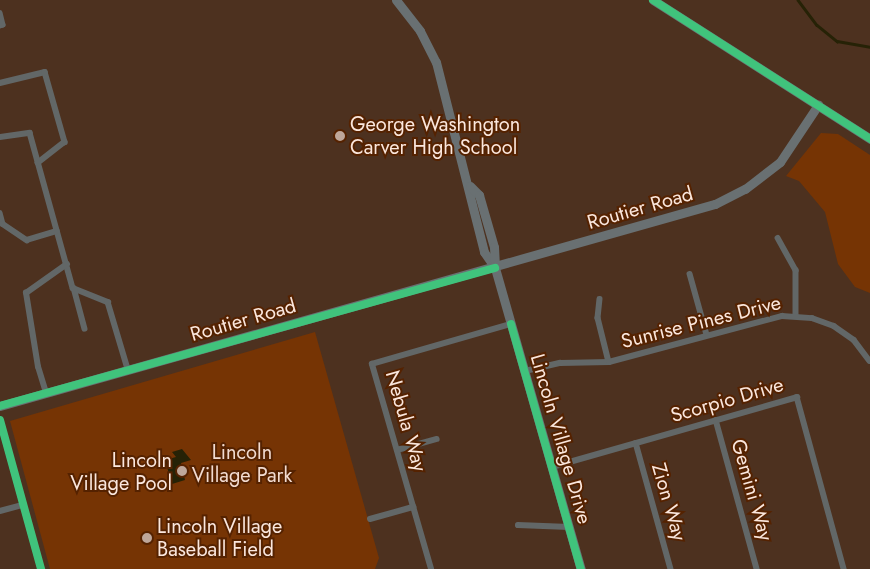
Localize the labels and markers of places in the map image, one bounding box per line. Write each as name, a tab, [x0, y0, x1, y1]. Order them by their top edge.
place label: George Washington Carver High School	[350, 112, 520, 159]
marker: George Washington Carver High School	[334, 130, 346, 142]
place label: Lincoln Village Pool	[70, 448, 172, 495]
marker: Lincoln Village Pool	[176, 465, 188, 477]
place label: Lincoln Village Baseball Field	[157, 514, 282, 561]
marker: Lincoln Village Baseball Field	[141, 532, 153, 544]

